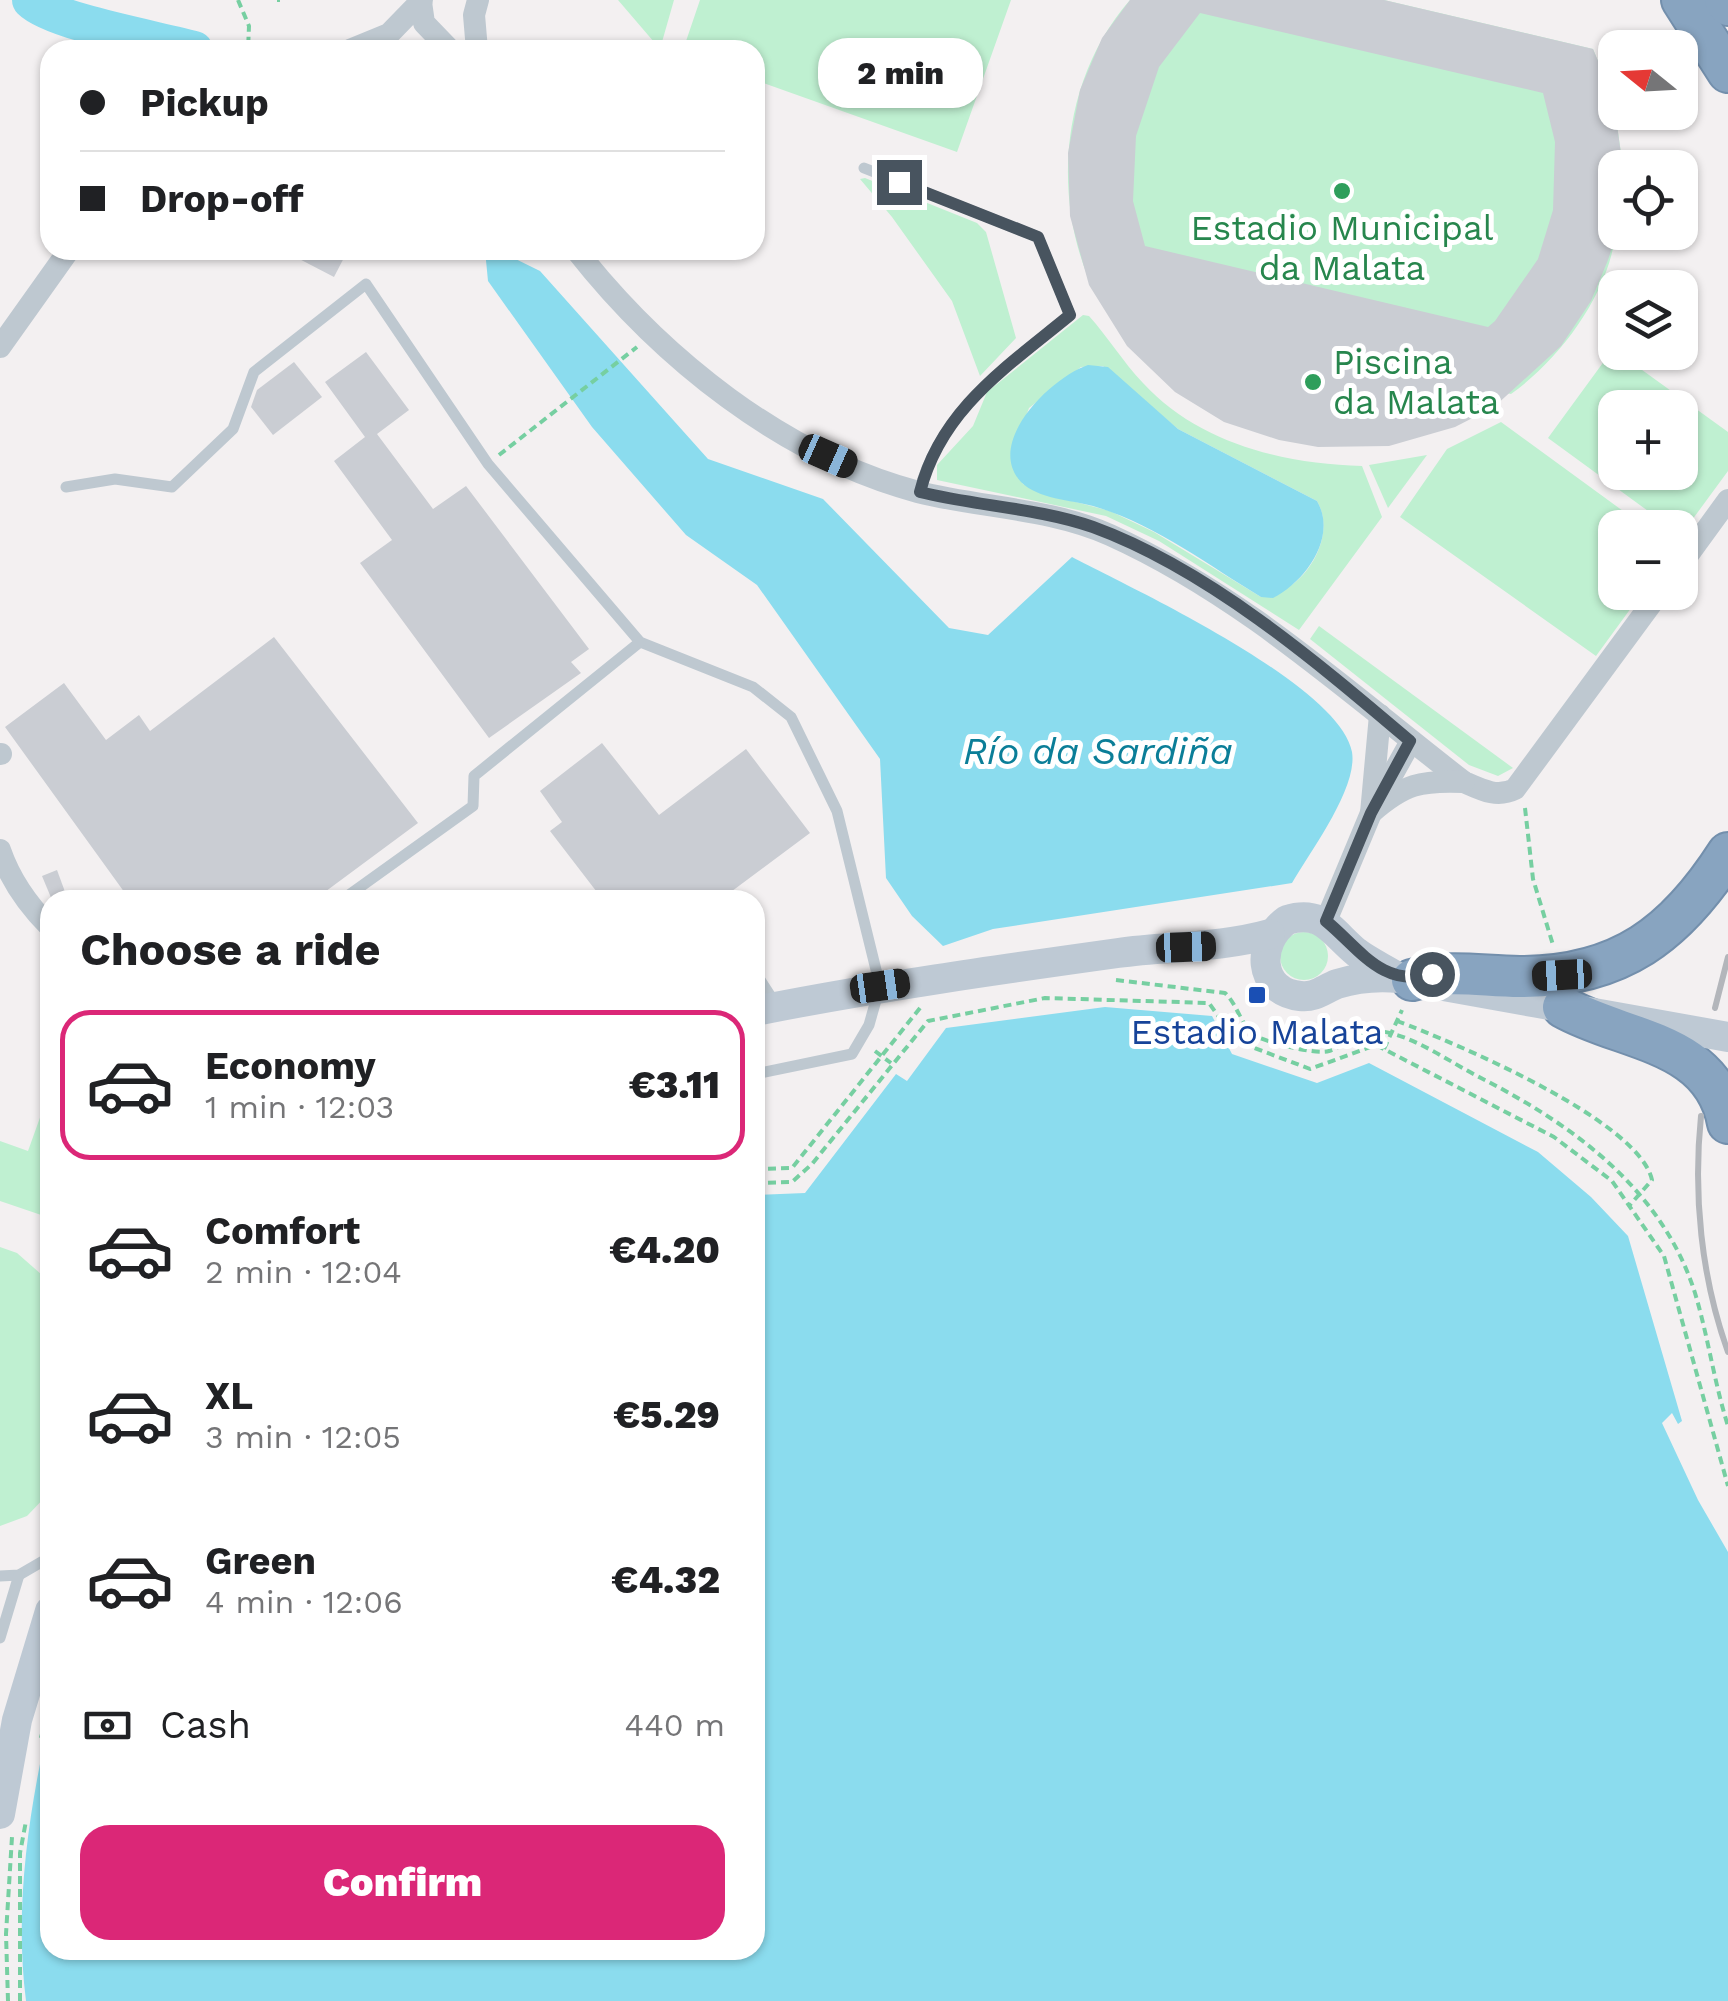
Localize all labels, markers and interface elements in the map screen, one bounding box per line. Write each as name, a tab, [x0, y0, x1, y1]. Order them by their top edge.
north arrow	[1598, 30, 1698, 130]
map controls	[1598, 30, 1698, 610]
callout: 2 min	[816, 37, 982, 107]
text: 2 min	[857, 54, 944, 92]
text: Pickup	[140, 81, 269, 125]
button: locate	[1598, 150, 1698, 250]
route end	[877, 160, 922, 205]
text: Drop-off	[140, 177, 304, 221]
marker: Estadio Municipal da Malata	[1331, 180, 1353, 202]
place label: Estadio Municipal da Malata	[1191, 207, 1494, 289]
button: layers	[1598, 270, 1698, 370]
place label: Piscina da Malata	[1333, 341, 1500, 423]
marker: Piscina da Malata	[1302, 371, 1324, 393]
button: +	[1598, 390, 1698, 490]
car	[794, 430, 862, 482]
button: −	[1598, 510, 1698, 610]
water label: Río da Sardiña	[963, 729, 1233, 773]
text: Choose a ride	[80, 923, 380, 976]
car	[1155, 931, 1217, 963]
route start	[1410, 952, 1455, 997]
car	[1531, 958, 1593, 992]
car	[848, 967, 912, 1005]
marker: Estadio Malata	[1246, 984, 1268, 1006]
place label: Estadio Malata	[1130, 1011, 1384, 1053]
icon: car	[85, 1040, 175, 1130]
text: Economy	[205, 1044, 376, 1088]
text: €3.11	[629, 1063, 720, 1107]
text: 1 min · 12:03	[205, 1088, 394, 1126]
icon: car	[85, 1205, 175, 1295]
text: Comfort	[205, 1209, 360, 1253]
text: €4.20	[609, 1228, 720, 1272]
text: 2 min · 12:04	[205, 1253, 402, 1291]
icon: car	[85, 1370, 175, 1460]
text: XL	[205, 1374, 253, 1418]
text: €5.29	[614, 1393, 720, 1437]
text: 3 min · 12:05	[205, 1418, 401, 1456]
icon: car	[85, 1535, 175, 1625]
text: Green	[205, 1539, 316, 1583]
text: €4.32	[611, 1558, 720, 1602]
text: 4 min · 12:06	[205, 1583, 403, 1621]
icon: cash	[80, 1698, 135, 1753]
text: Cash	[160, 1703, 251, 1747]
text: 440 m	[625, 1706, 725, 1744]
button: Confirm	[80, 1825, 725, 1940]

